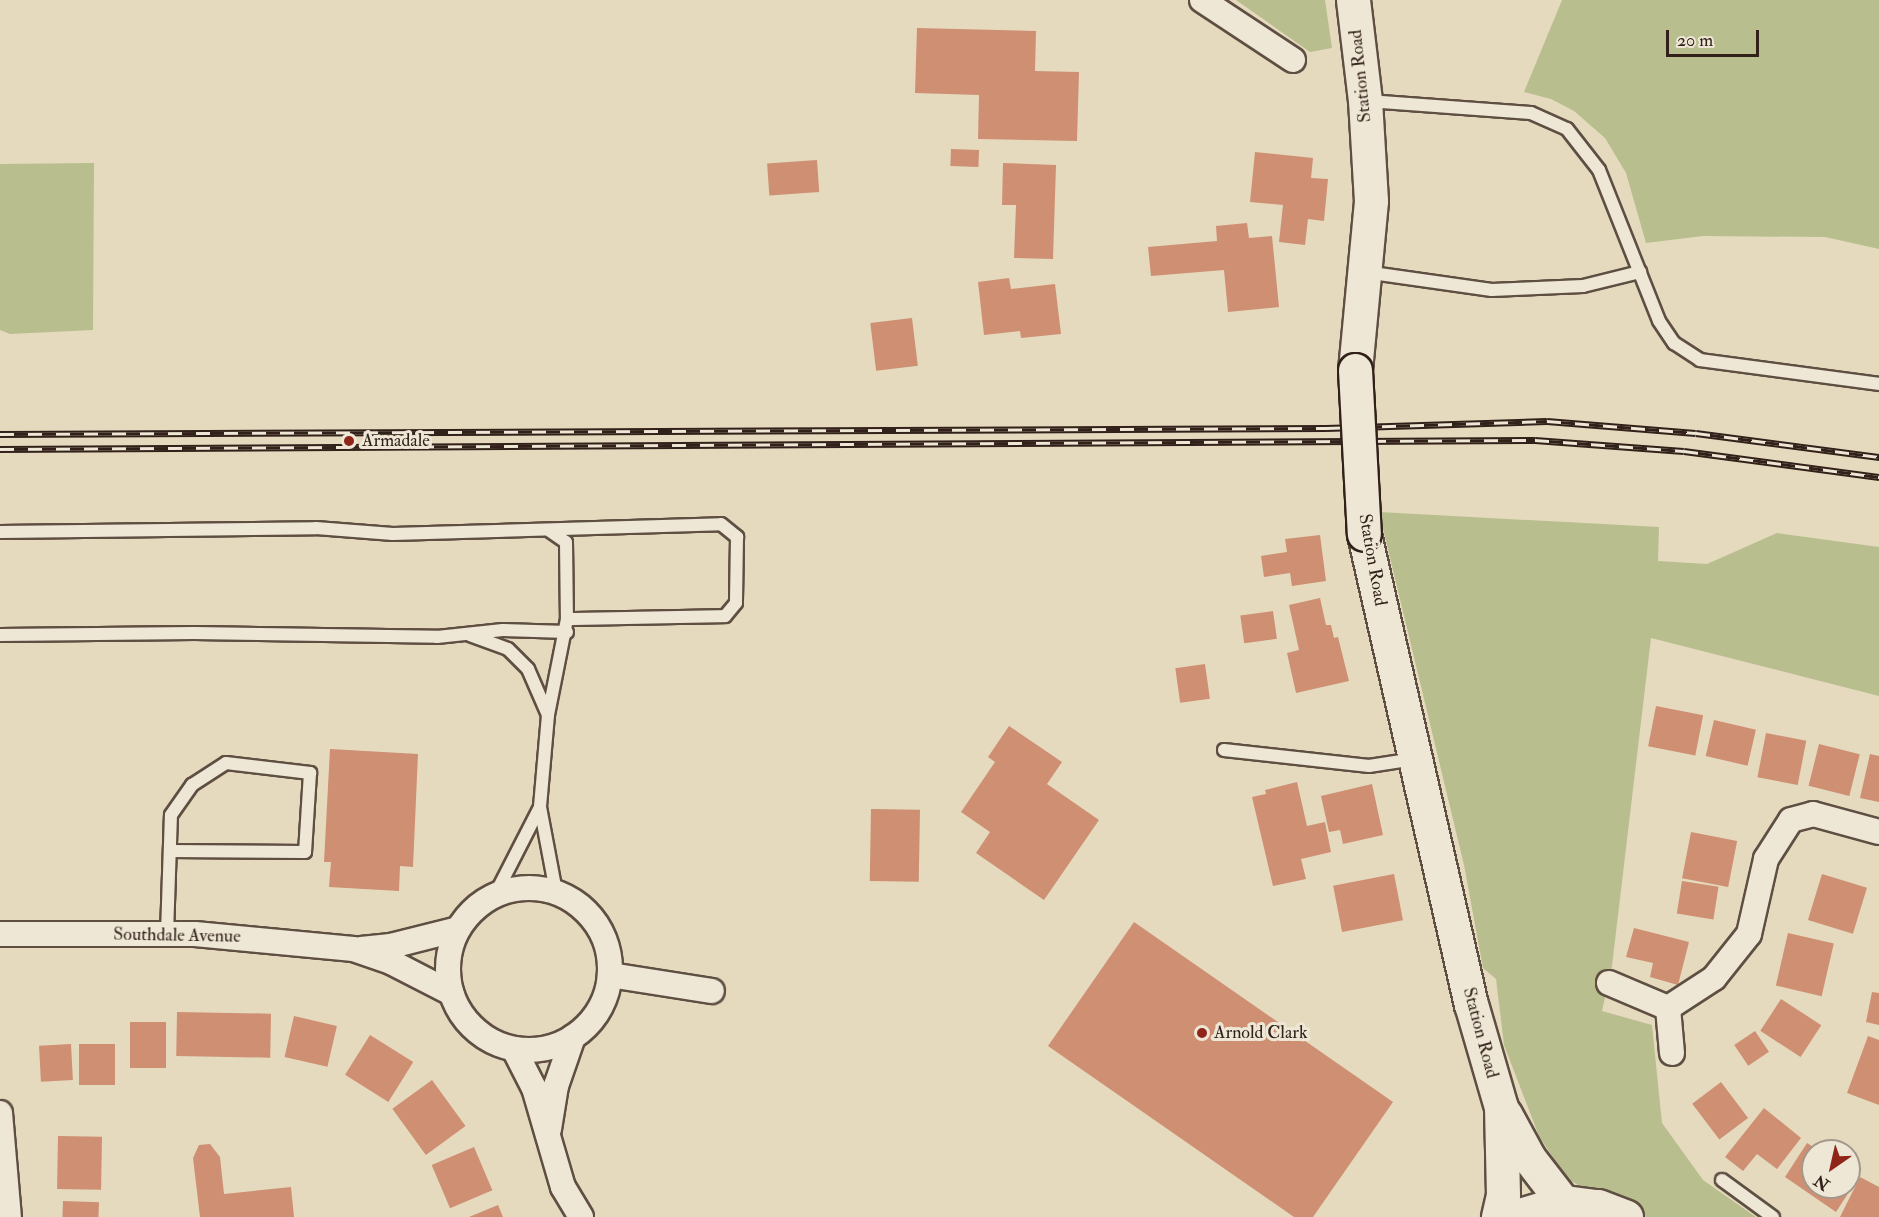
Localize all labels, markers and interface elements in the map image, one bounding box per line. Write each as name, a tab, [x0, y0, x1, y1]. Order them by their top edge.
scale bar	[1669, 18, 1762, 56]
street label: Station Road	[1345, 29, 1377, 123]
text: 20 m	[1677, 29, 1713, 52]
place label: Armadale	[362, 430, 430, 452]
marker: Armadale	[340, 432, 358, 450]
street label: Station Road	[1353, 512, 1391, 608]
street label: Southdale Avenue	[113, 924, 241, 948]
street label: Station Road	[1458, 985, 1502, 1081]
place label: Arnold Clark	[1214, 1022, 1308, 1044]
marker: Arnold Clark	[1195, 1026, 1209, 1040]
north arrow	[1801, 1139, 1861, 1199]
text: N	[1811, 1170, 1834, 1195]

